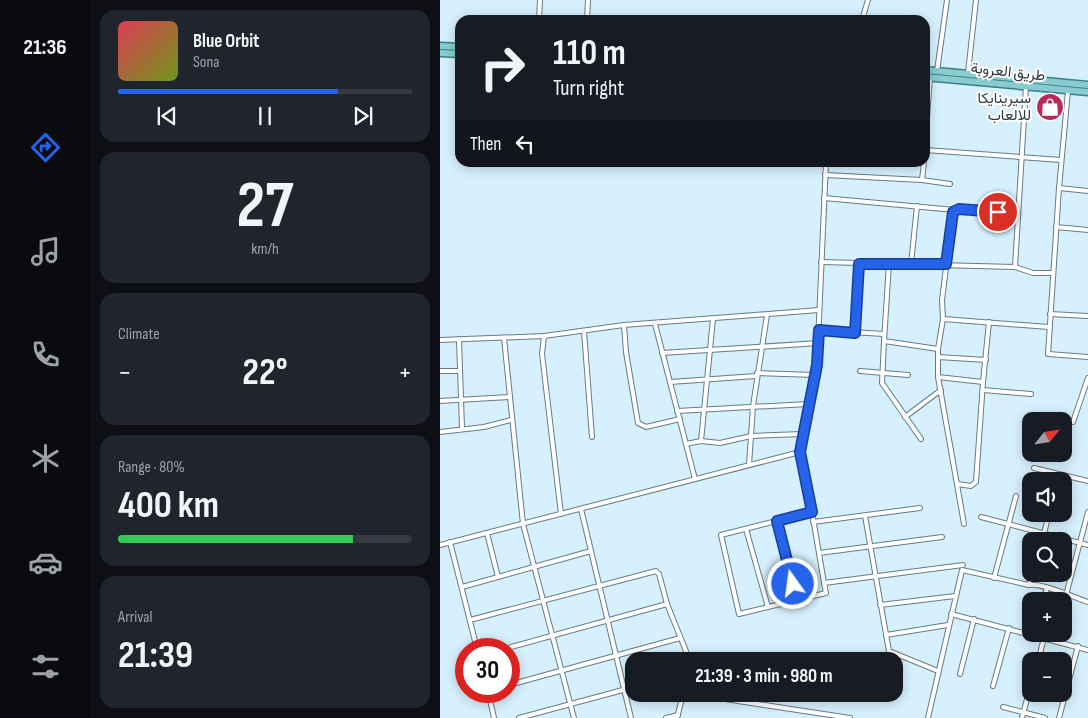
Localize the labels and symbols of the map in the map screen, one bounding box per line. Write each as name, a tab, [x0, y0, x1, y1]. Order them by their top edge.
street label: طريق العروبة	[970, 59, 1047, 85]
place label: سيرينايكا للالعاب	[978, 89, 1031, 125]
shop icon: سيرينايكا للالعاب	[1035, 92, 1065, 122]
pin	[977, 191, 1019, 233]
north arrow	[1022, 412, 1072, 462]
position arrow	[766, 557, 818, 609]
speed limit sign: 30	[455, 638, 520, 703]

